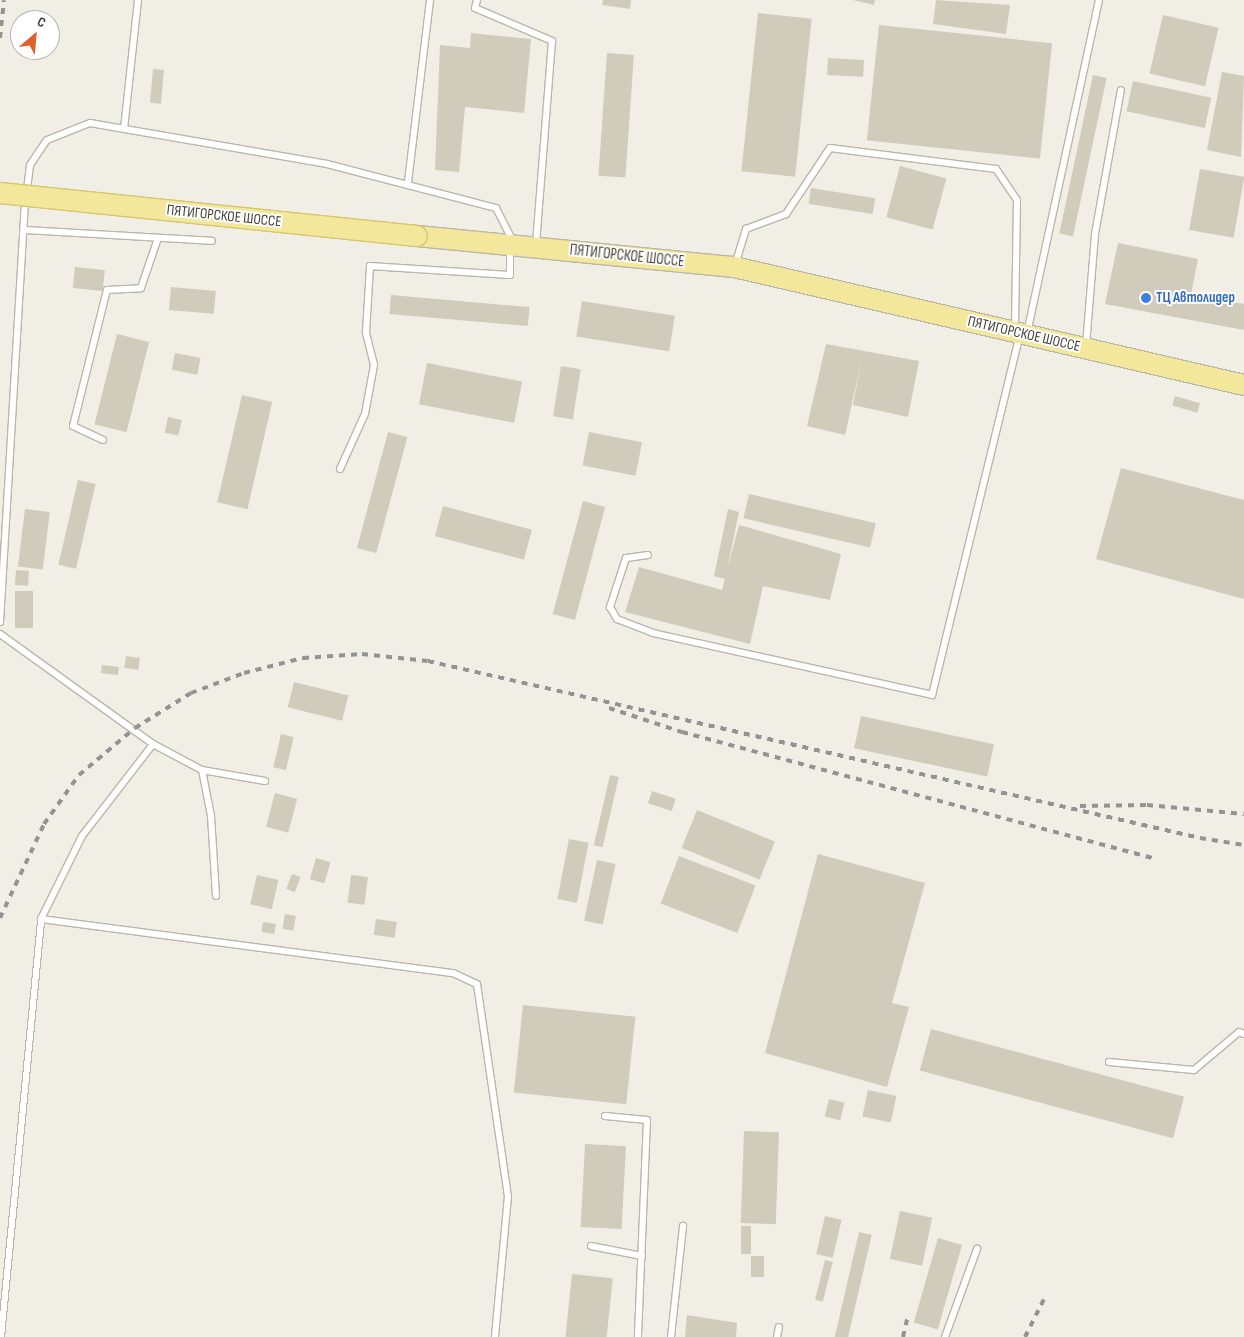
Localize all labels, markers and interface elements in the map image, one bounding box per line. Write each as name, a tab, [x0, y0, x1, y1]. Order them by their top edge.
north arrow	[10, 10, 60, 60]
text: С	[35, 13, 49, 31]
street label: ПЯТИГОРСКОЕ ШОССЕ	[166, 201, 282, 231]
street label: ПЯТИГОРСКОЕ ШОССЕ	[569, 241, 685, 271]
place label: ТЦ Автолидер	[1156, 289, 1235, 307]
marker: ТЦ Автолидер	[1140, 292, 1152, 304]
street label: ПЯТИГОРСКОЕ ШОССЕ	[966, 312, 1082, 356]

